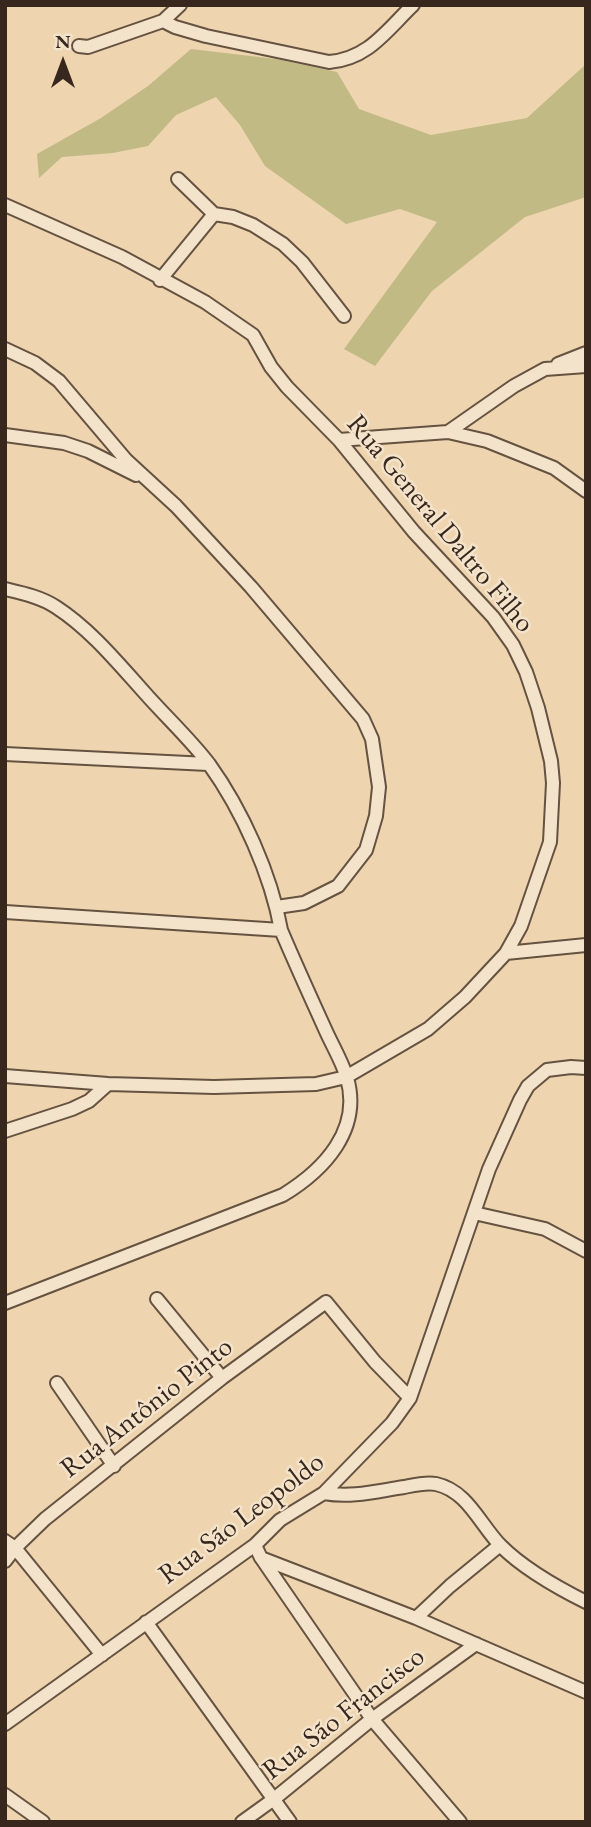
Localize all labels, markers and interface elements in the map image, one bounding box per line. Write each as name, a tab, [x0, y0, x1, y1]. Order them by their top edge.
north arrow	[28, 28, 98, 98]
text: N	[55, 29, 71, 54]
street label: Rua General Daltro Filho	[339, 408, 541, 640]
street label: Rua Antônio Pinto	[54, 1330, 240, 1486]
street label: Rua São Leopoldo	[153, 1446, 331, 1592]
street label: Rua São Francisco	[256, 1640, 432, 1788]

